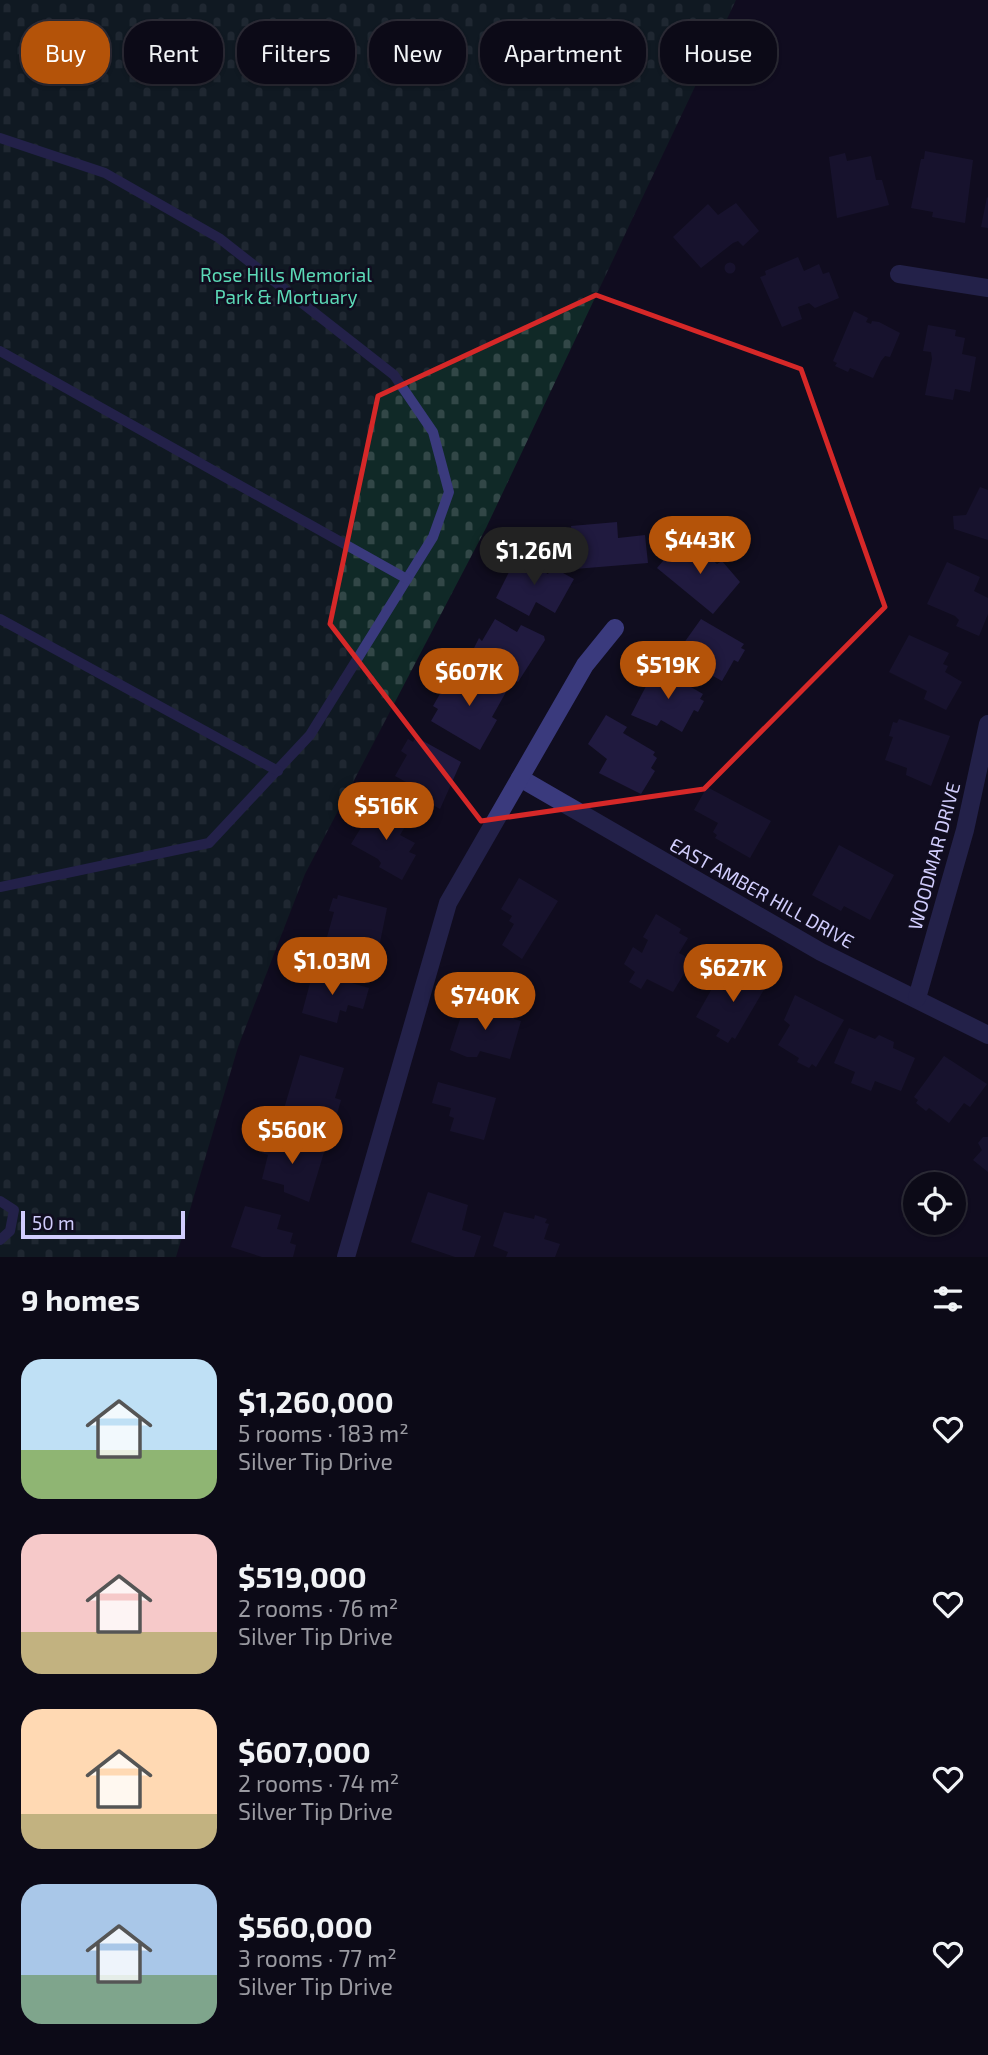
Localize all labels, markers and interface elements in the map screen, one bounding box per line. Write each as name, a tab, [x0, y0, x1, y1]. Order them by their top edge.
chip: Buy	[21, 21, 110, 84]
chip: Rent	[124, 21, 223, 84]
chip: Filters	[237, 21, 355, 84]
chip: New	[369, 21, 466, 84]
chip: Apartment	[480, 21, 646, 84]
chip: House	[660, 21, 777, 84]
park label: Rose Hills Memorial Park & Mortuary	[200, 263, 372, 308]
pin: $443K	[651, 516, 749, 576]
text: $443K	[665, 525, 735, 553]
pin: $1.26M	[477, 528, 591, 587]
text: $1.26M	[496, 536, 572, 564]
pin: $519K	[619, 642, 717, 701]
pin: $607K	[420, 648, 518, 708]
text: $519K	[636, 650, 700, 678]
text: $607K	[435, 657, 503, 685]
street label: WOODMAR DRIVE	[903, 779, 964, 932]
pin: $516K	[337, 782, 435, 842]
text: $516K	[354, 791, 418, 819]
street label: EAST AMBER HILL DRIVE	[666, 832, 858, 953]
pin: $1.03M	[275, 937, 389, 997]
pin: $627K	[684, 944, 782, 1004]
text: $1.03M	[293, 946, 371, 974]
text: $627K	[700, 953, 767, 981]
pin: $740K	[436, 972, 534, 1032]
text: $740K	[450, 981, 520, 1009]
pin: $560K	[243, 1106, 341, 1166]
text: $560K	[258, 1115, 326, 1143]
map controls	[903, 1172, 966, 1235]
button: locate	[903, 1172, 966, 1235]
scale bar	[21, 1208, 186, 1240]
text: 50 m	[32, 1211, 75, 1234]
icon: filters	[929, 1280, 967, 1318]
text: 9 homes	[21, 1281, 140, 1317]
text: $1,260,000	[238, 1383, 394, 1419]
icon: home	[77, 1387, 161, 1471]
icon: heart	[929, 1410, 967, 1448]
text: 5 rooms · 183 m²	[238, 1419, 409, 1447]
text: Silver Tip Drive	[238, 1447, 393, 1475]
text: $519,000	[238, 1558, 367, 1594]
icon: home	[77, 1562, 161, 1646]
icon: heart	[929, 1585, 967, 1623]
text: 2 rooms · 76 m²	[238, 1594, 398, 1622]
text: Silver Tip Drive	[238, 1622, 393, 1650]
text: $607,000	[238, 1733, 371, 1769]
icon: home	[77, 1737, 161, 1821]
icon: heart	[929, 1760, 967, 1798]
text: 2 rooms · 74 m²	[238, 1769, 399, 1797]
text: Silver Tip Drive	[238, 1797, 393, 1825]
text: $560,000	[238, 1908, 373, 1944]
icon: home	[77, 1912, 161, 1996]
icon: heart	[929, 1935, 967, 1973]
text: 3 rooms · 77 m²	[238, 1944, 397, 1972]
text: Silver Tip Drive	[238, 1972, 393, 2000]

